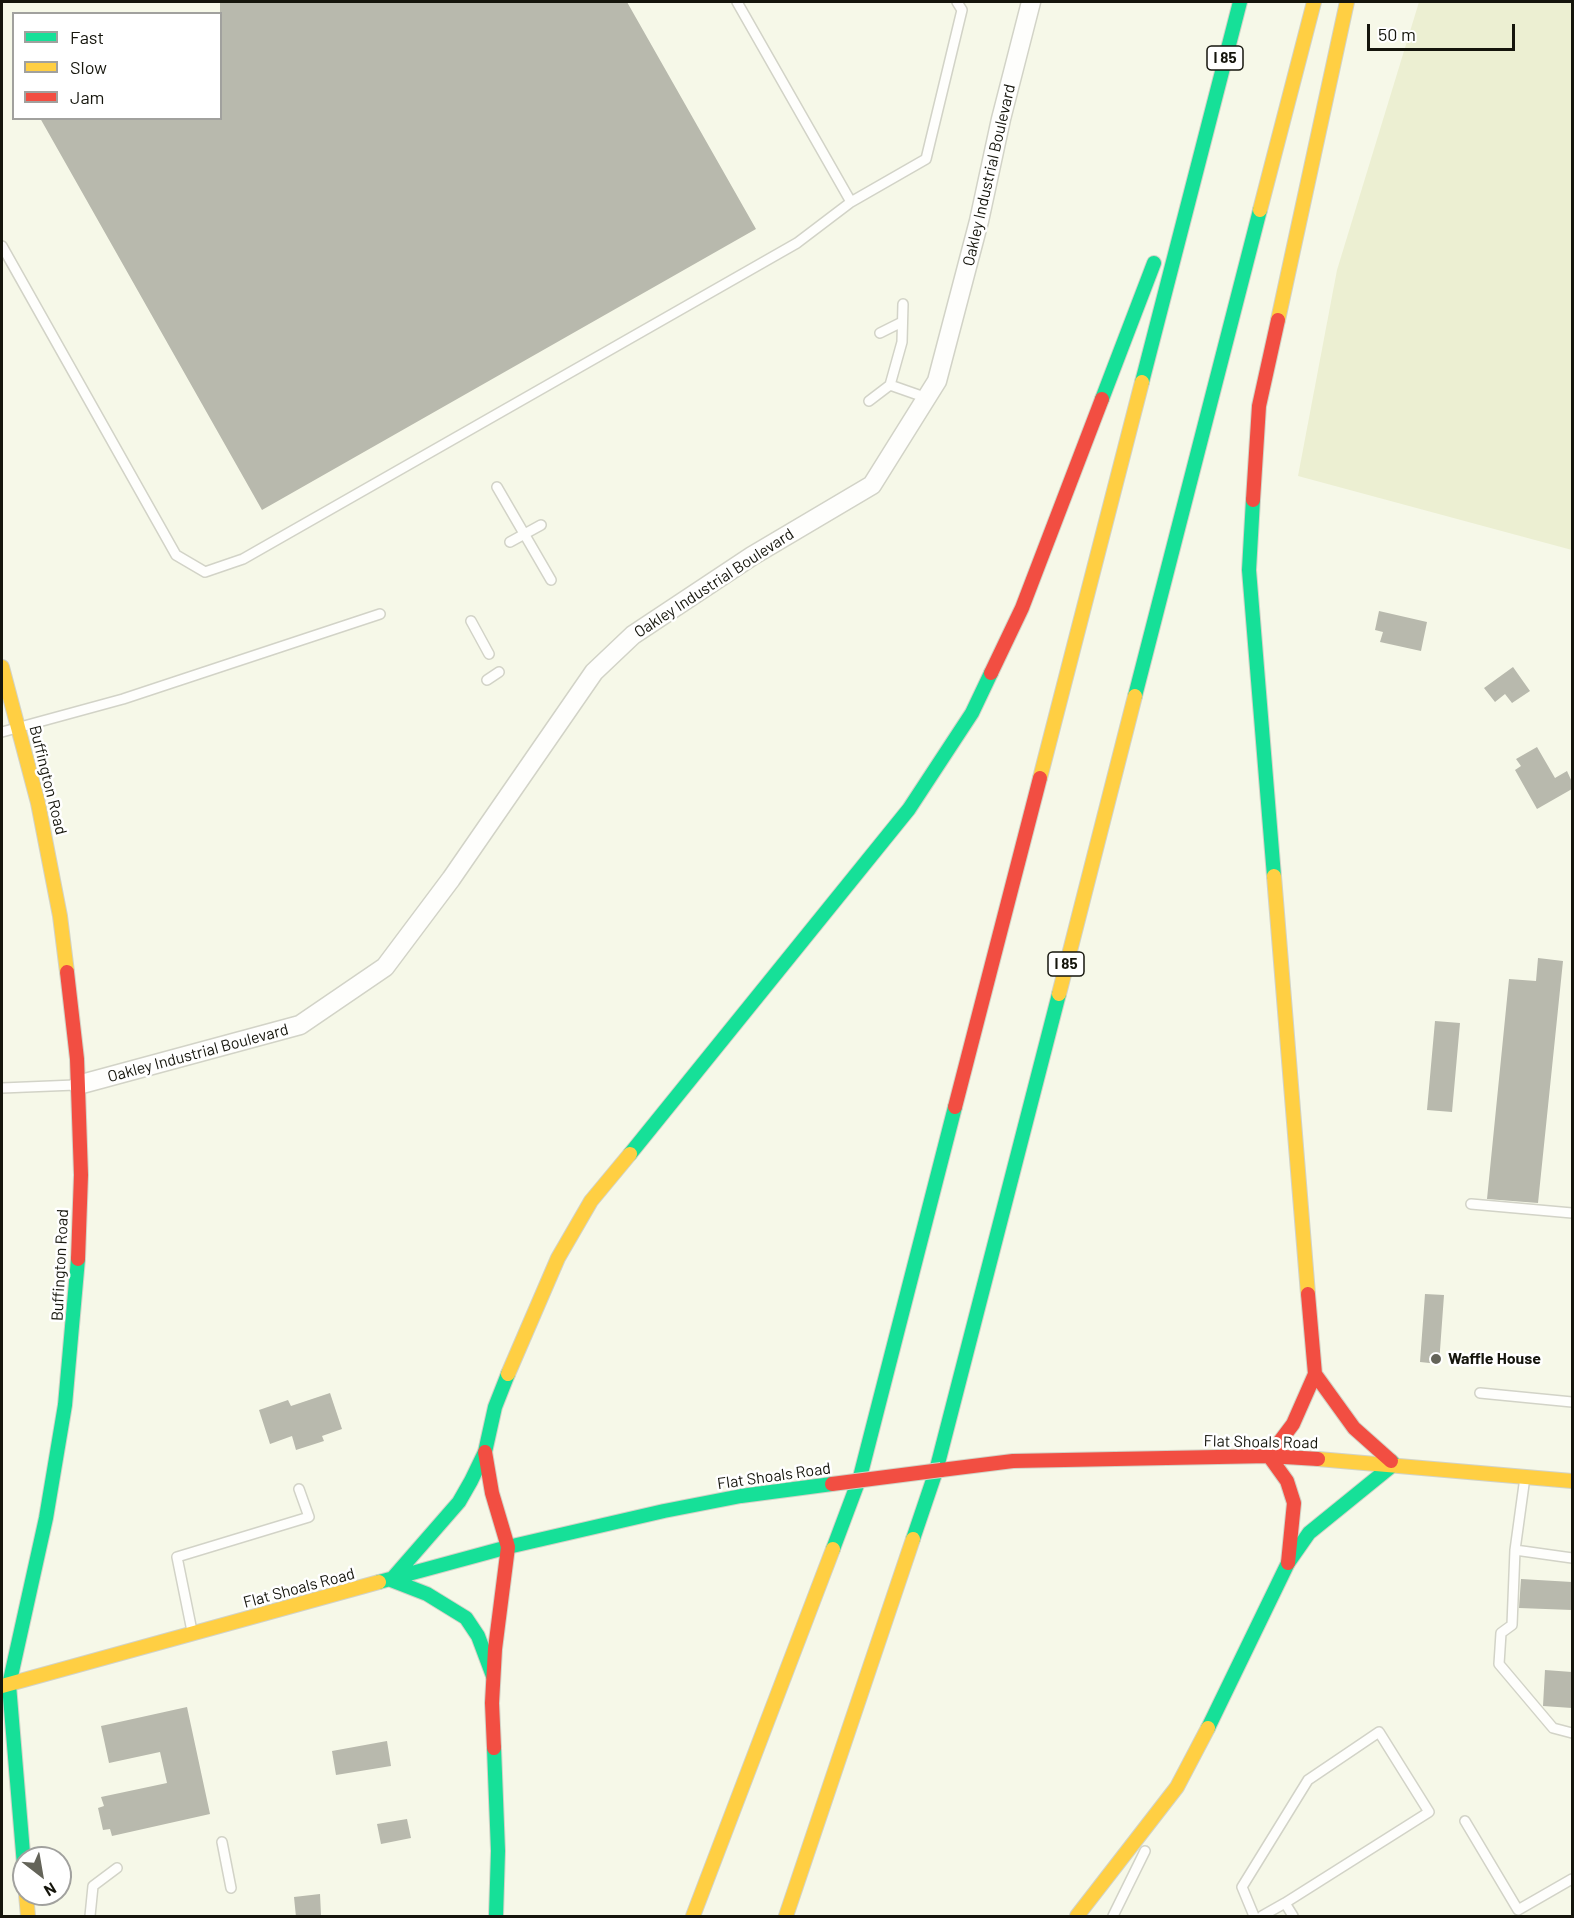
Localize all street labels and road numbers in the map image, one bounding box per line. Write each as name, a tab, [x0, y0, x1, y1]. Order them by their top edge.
road number: I 85	[1207, 46, 1243, 70]
street label: Oakley Industrial Boulevard	[959, 82, 1019, 268]
street label: Oakley Industrial Boulevard	[631, 524, 797, 642]
street label: Buffington Road	[25, 723, 71, 837]
road number: I 85	[1048, 952, 1084, 976]
street label: Oakley Industrial Boulevard	[105, 1020, 291, 1086]
street label: Buffington Road	[47, 1209, 73, 1321]
street label: Flat Shoals Road	[1204, 1431, 1318, 1453]
street label: Flat Shoals Road	[716, 1459, 832, 1493]
street label: Flat Shoals Road	[241, 1564, 357, 1612]

